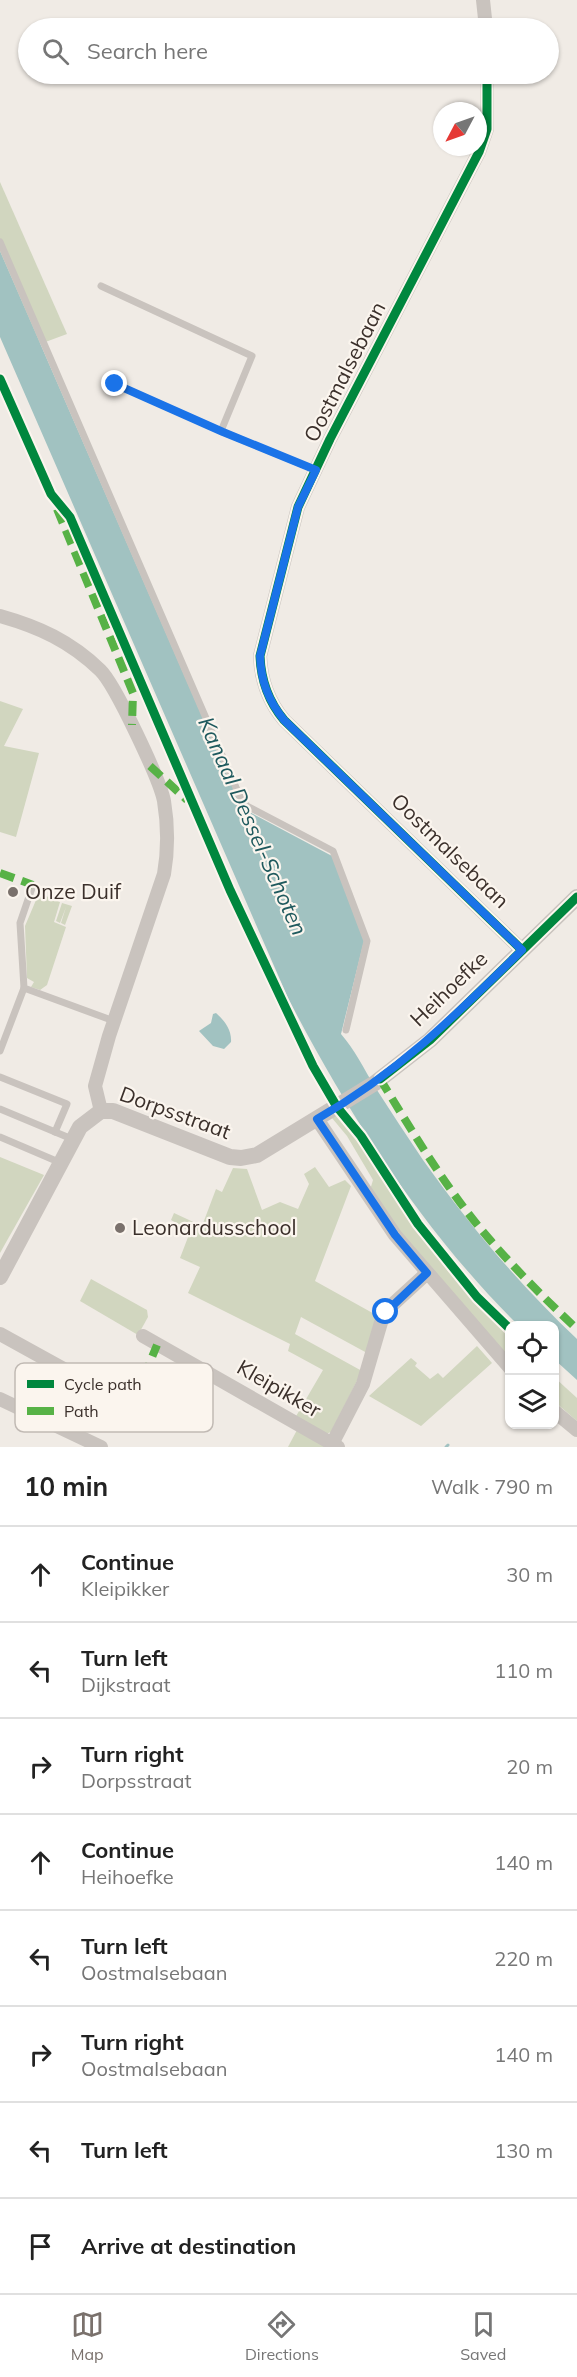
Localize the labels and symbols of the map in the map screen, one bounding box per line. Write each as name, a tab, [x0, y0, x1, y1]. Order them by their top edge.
north arrow	[433, 102, 487, 156]
street label: Oostmalsebaan	[298, 297, 391, 446]
route end	[101, 370, 127, 396]
water label: Kanaal Dessel-Schoten	[192, 712, 314, 940]
street label: Oostmalsebaan	[386, 787, 515, 913]
place label: Onze Duif	[25, 878, 122, 904]
marker: Onze Duif	[6, 885, 20, 899]
street label: Heihoefke	[404, 945, 492, 1031]
street label: Dorpsstraat	[116, 1080, 234, 1144]
place label: Leonardusschool	[132, 1214, 296, 1240]
marker: Leonardusschool	[113, 1221, 127, 1235]
route start	[372, 1298, 398, 1324]
street label: Kleipikker	[233, 1354, 326, 1423]
legend	[15, 1363, 213, 1432]
text: Cycle path	[64, 1374, 142, 1394]
text: Path	[64, 1401, 99, 1421]

